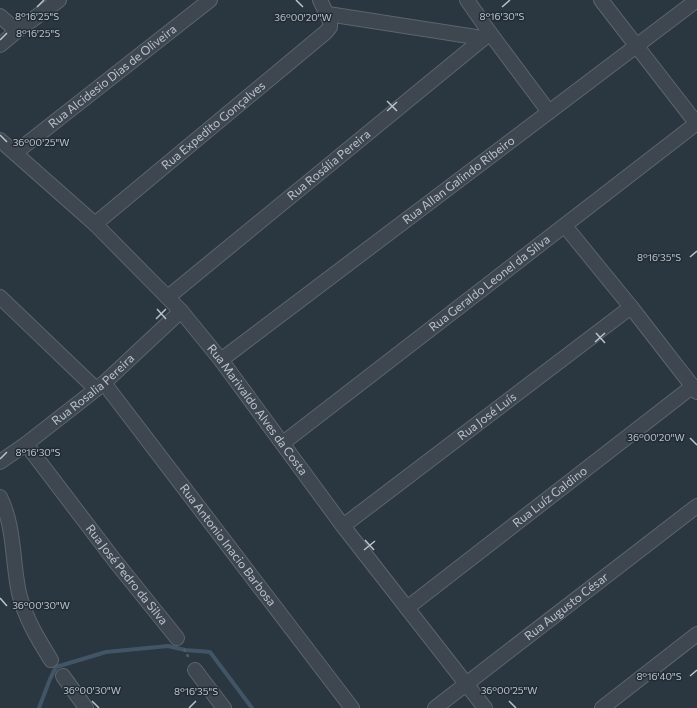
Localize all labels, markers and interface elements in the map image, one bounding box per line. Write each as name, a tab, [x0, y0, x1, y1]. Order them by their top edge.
text: 8°16'25"S	[15, 10, 59, 22]
text: 8°16'30"S	[480, 10, 525, 22]
text: 36°00'20"W	[274, 11, 332, 23]
street label: Rua Alcidesio Dias de Oliveira	[45, 21, 179, 130]
text: 8°16'25"S	[16, 27, 60, 39]
street label: Rua Expedito Gonçalves	[158, 78, 267, 172]
street label: Rua Rosália Pereira	[284, 126, 373, 202]
street label: Rua Allan Galindo Ribeiro	[399, 132, 517, 226]
text: 36°00'25"W	[13, 136, 69, 148]
street label: Rua Geraldo Leonel da Silva	[426, 232, 552, 334]
text: 8°16'35"S	[637, 251, 681, 263]
street label: Rua Marivaldo Alves da Costa	[205, 341, 311, 477]
street label: Rua Rosalia Pereira	[48, 351, 137, 427]
street label: Rua José Luís	[454, 389, 519, 442]
text: 36°00'20"W	[627, 431, 685, 443]
text: 8°16'30"S	[16, 446, 61, 458]
street label: Rua Luíz Galdino	[509, 463, 589, 529]
street label: Rua Antonio Inacio Barbosa	[178, 481, 280, 608]
street label: Rua José Pedro da Silva	[84, 521, 171, 627]
street label: Rua Augusto César	[521, 569, 611, 643]
text: 36°00'30"W	[12, 599, 70, 611]
text: 8°16'40"S	[636, 670, 682, 682]
text: 36°00'30"W	[63, 684, 121, 696]
text: 36°00'25"W	[481, 684, 537, 696]
text: 8°16'35"S	[174, 685, 218, 697]

